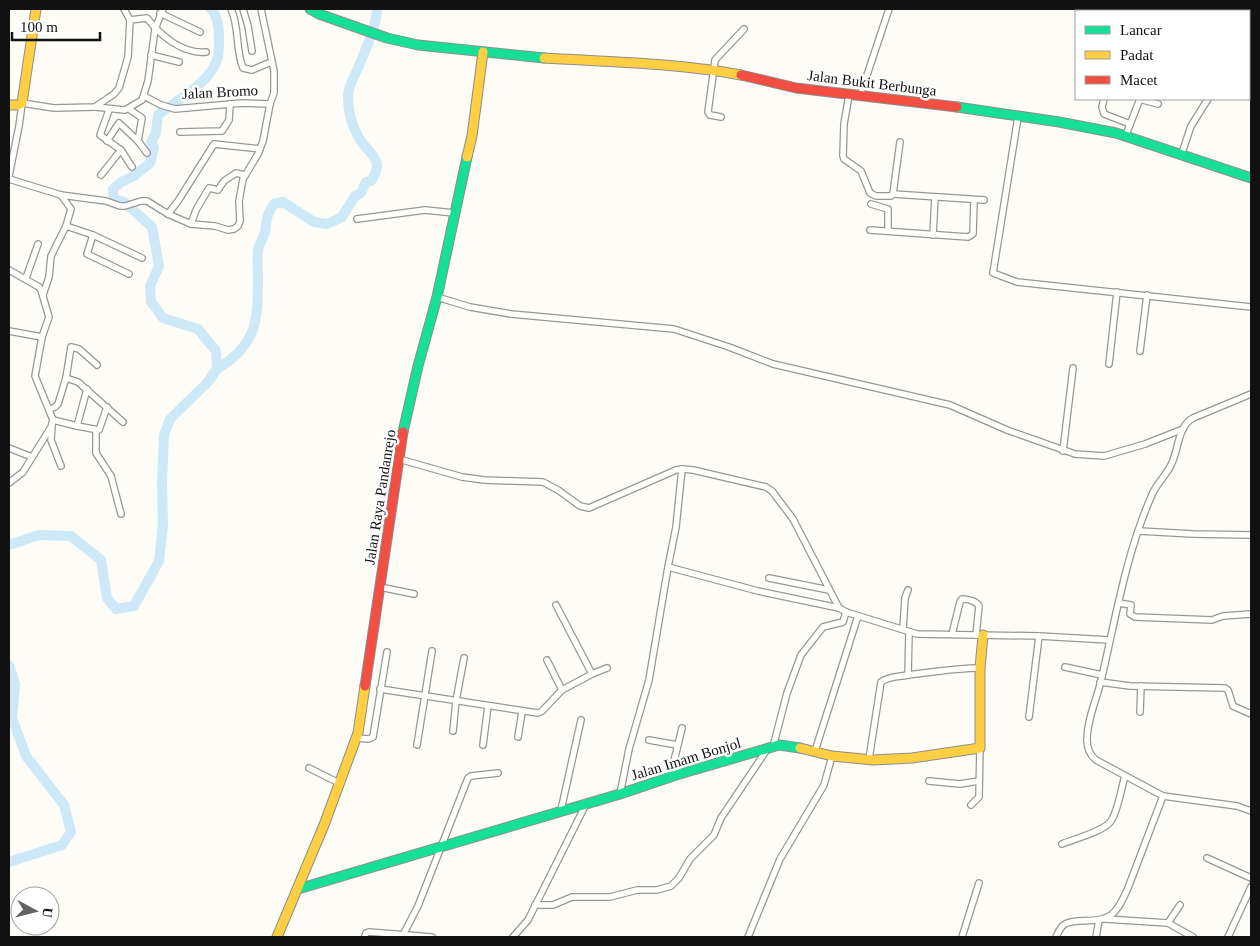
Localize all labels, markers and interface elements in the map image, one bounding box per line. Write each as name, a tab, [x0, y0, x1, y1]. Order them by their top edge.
scale bar	[12, 10, 100, 42]
legend	[1075, 10, 1250, 100]
text: 100 m	[20, 19, 58, 35]
text: Lancar	[1120, 22, 1162, 38]
text: Padat	[1120, 47, 1154, 63]
street label: Jalan Bukit Berbunga	[807, 67, 938, 99]
text: Macet	[1120, 72, 1158, 88]
street label: Jalan Bromo	[182, 82, 258, 102]
street label: Jalan Raya Pandanrejo	[361, 428, 399, 566]
street label: Jalan Imam Bonjol	[629, 735, 743, 783]
north arrow	[10, 886, 60, 936]
text: U	[39, 907, 55, 918]

